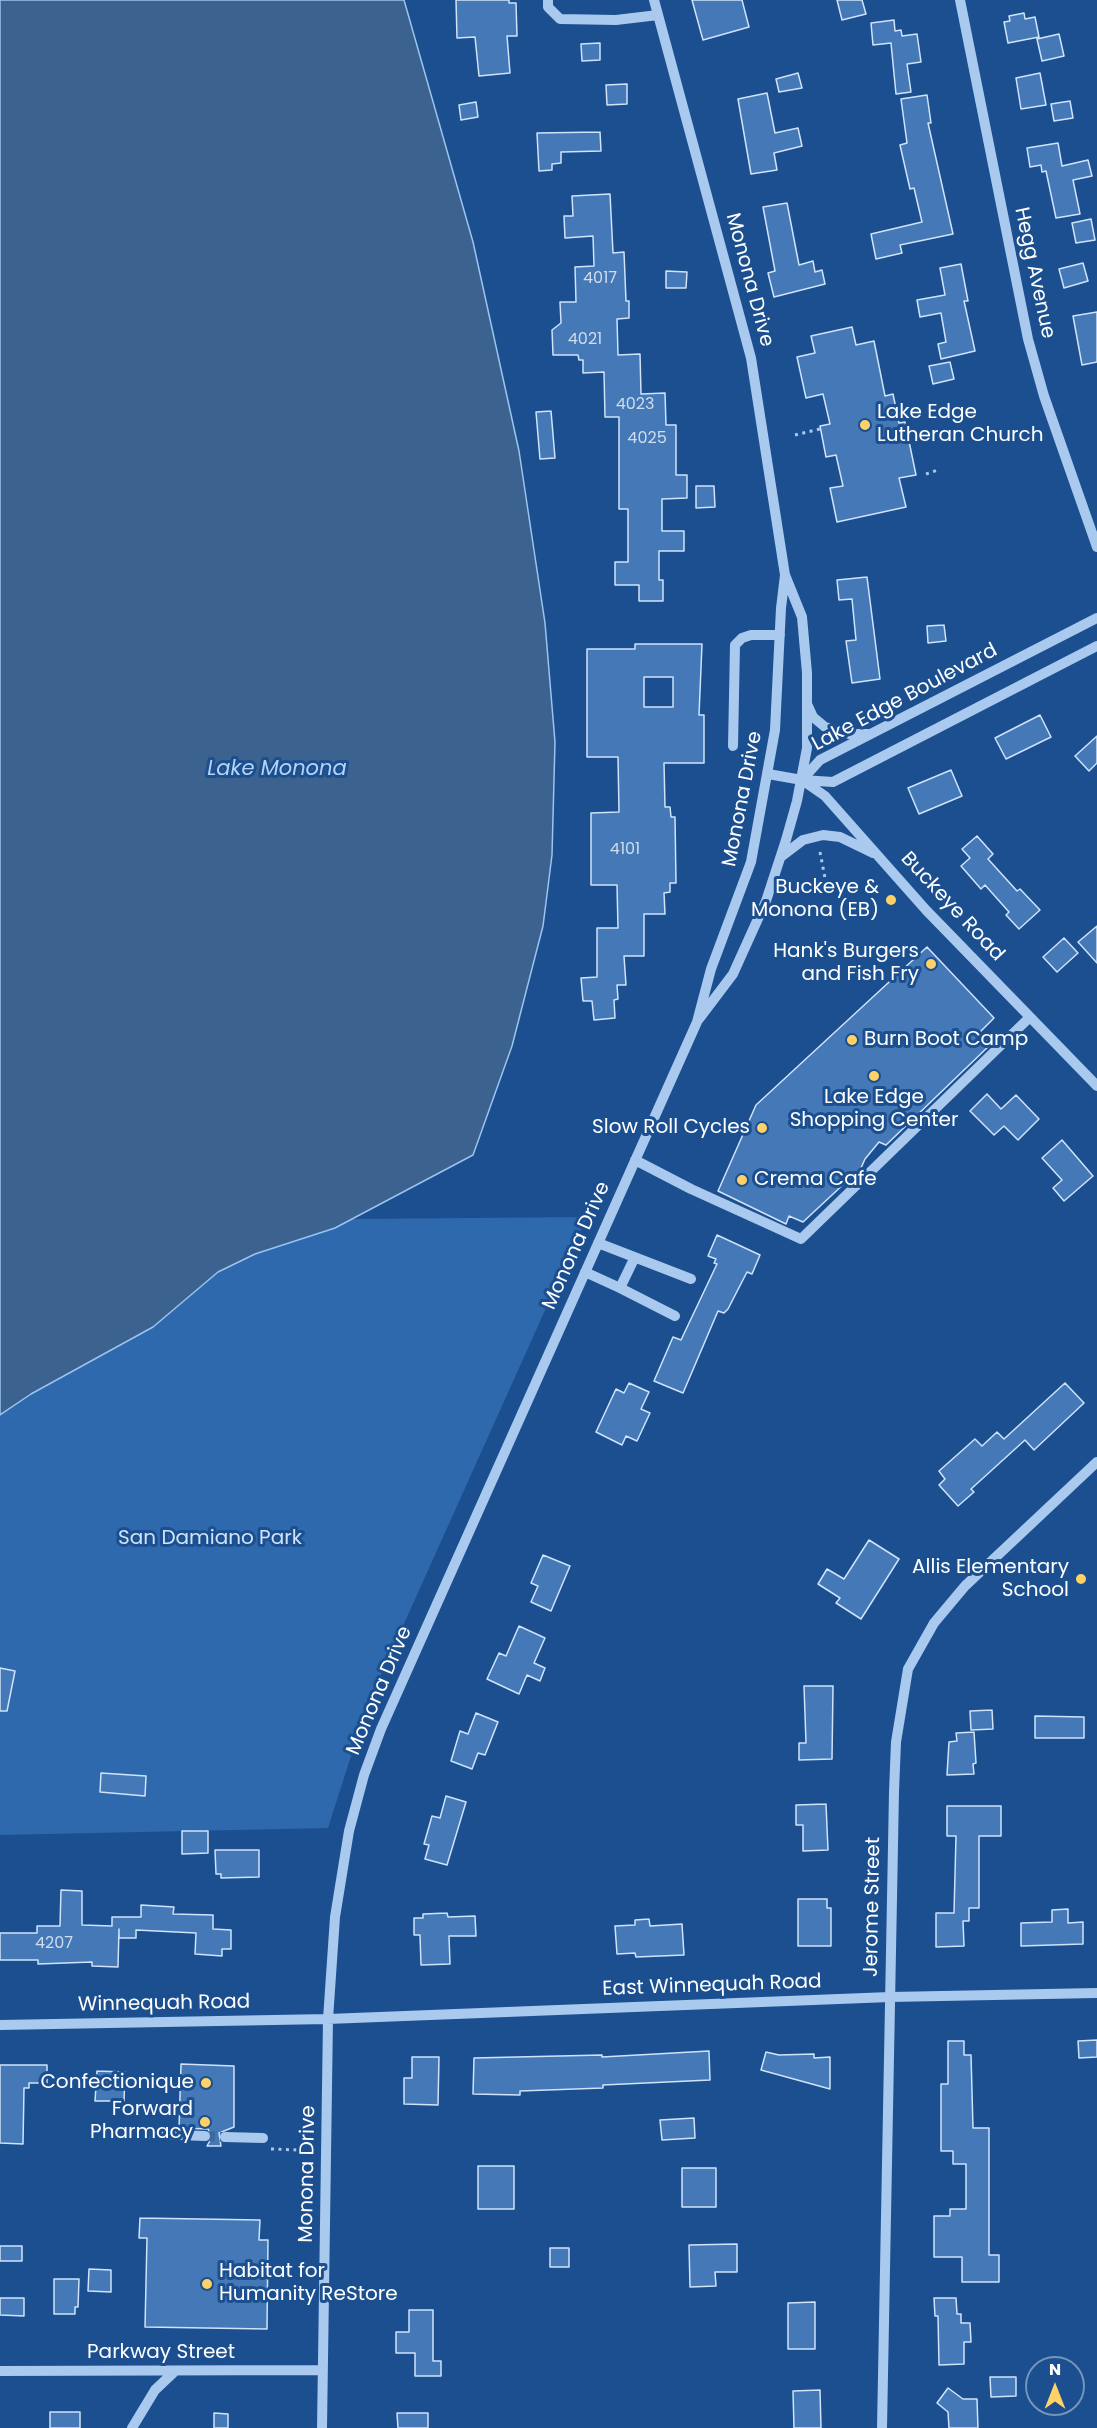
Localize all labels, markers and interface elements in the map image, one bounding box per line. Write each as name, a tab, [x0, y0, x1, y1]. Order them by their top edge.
street label: Hegg Avenue	[1008, 205, 1060, 341]
street label: Monona Drive	[720, 211, 778, 349]
house number: 4017	[583, 269, 617, 289]
house number: 4021	[568, 330, 602, 350]
house number: 4023	[616, 395, 654, 415]
place label: Lake Edge Lutheran Church	[877, 401, 1043, 448]
marker: Lake Edge Lutheran Church	[858, 418, 872, 432]
house number: 4025	[627, 429, 667, 449]
street label: Lake Edge Boulevard	[808, 639, 1002, 757]
street label: Monona Drive	[718, 729, 768, 869]
water label: Lake Monona	[207, 757, 347, 783]
house number: 4101	[610, 840, 640, 860]
street label: Buckeye Road	[895, 847, 1009, 967]
place label: Buckeye & Monona (EB)	[751, 876, 879, 923]
marker: Buckeye & Monona (EB)	[884, 893, 898, 907]
place label: Hank's Burgers and Fish Fry	[773, 940, 919, 987]
marker: Hank's Burgers and Fish Fry	[924, 957, 938, 971]
place label: Burn Boot Camp	[864, 1028, 1028, 1052]
marker: Burn Boot Camp	[845, 1033, 859, 1047]
marker: Lake Edge Shopping Center	[867, 1069, 881, 1083]
place label: Lake Edge Shopping Center	[790, 1086, 958, 1133]
place label: Slow Roll Cycles	[592, 1116, 750, 1140]
marker: Slow Roll Cycles	[755, 1121, 769, 1135]
place label: Crema Cafe	[754, 1168, 877, 1192]
marker: Crema Cafe	[735, 1173, 749, 1187]
street label: Monona Drive	[538, 1178, 616, 1314]
park label: San Damiano Park	[118, 1527, 302, 1551]
place label: Allis Elementary School	[912, 1556, 1069, 1603]
marker: Allis Elementary School	[1074, 1572, 1088, 1586]
street label: Monona Drive	[342, 1623, 418, 1759]
street label: Jerome Street	[860, 1837, 886, 1977]
house number: 4207	[35, 1934, 73, 1954]
street label: East Winnequah Road	[602, 1970, 822, 2002]
street label: Winnequah Road	[78, 1990, 250, 2018]
place label: Confectionique	[40, 2071, 194, 2095]
marker: Confectionique	[199, 2076, 213, 2090]
place label: Forward Pharmacy	[90, 2098, 193, 2145]
street label: Monona Drive	[295, 2105, 321, 2243]
marker: Forward Pharmacy	[198, 2115, 212, 2129]
place label: Habitat for Humanity ReStore	[219, 2260, 398, 2307]
marker: Habitat for Humanity ReStore	[200, 2277, 214, 2291]
street label: Parkway Street	[87, 2341, 235, 2365]
north arrow	[1025, 2356, 1085, 2416]
text: N	[1049, 2358, 1061, 2381]

